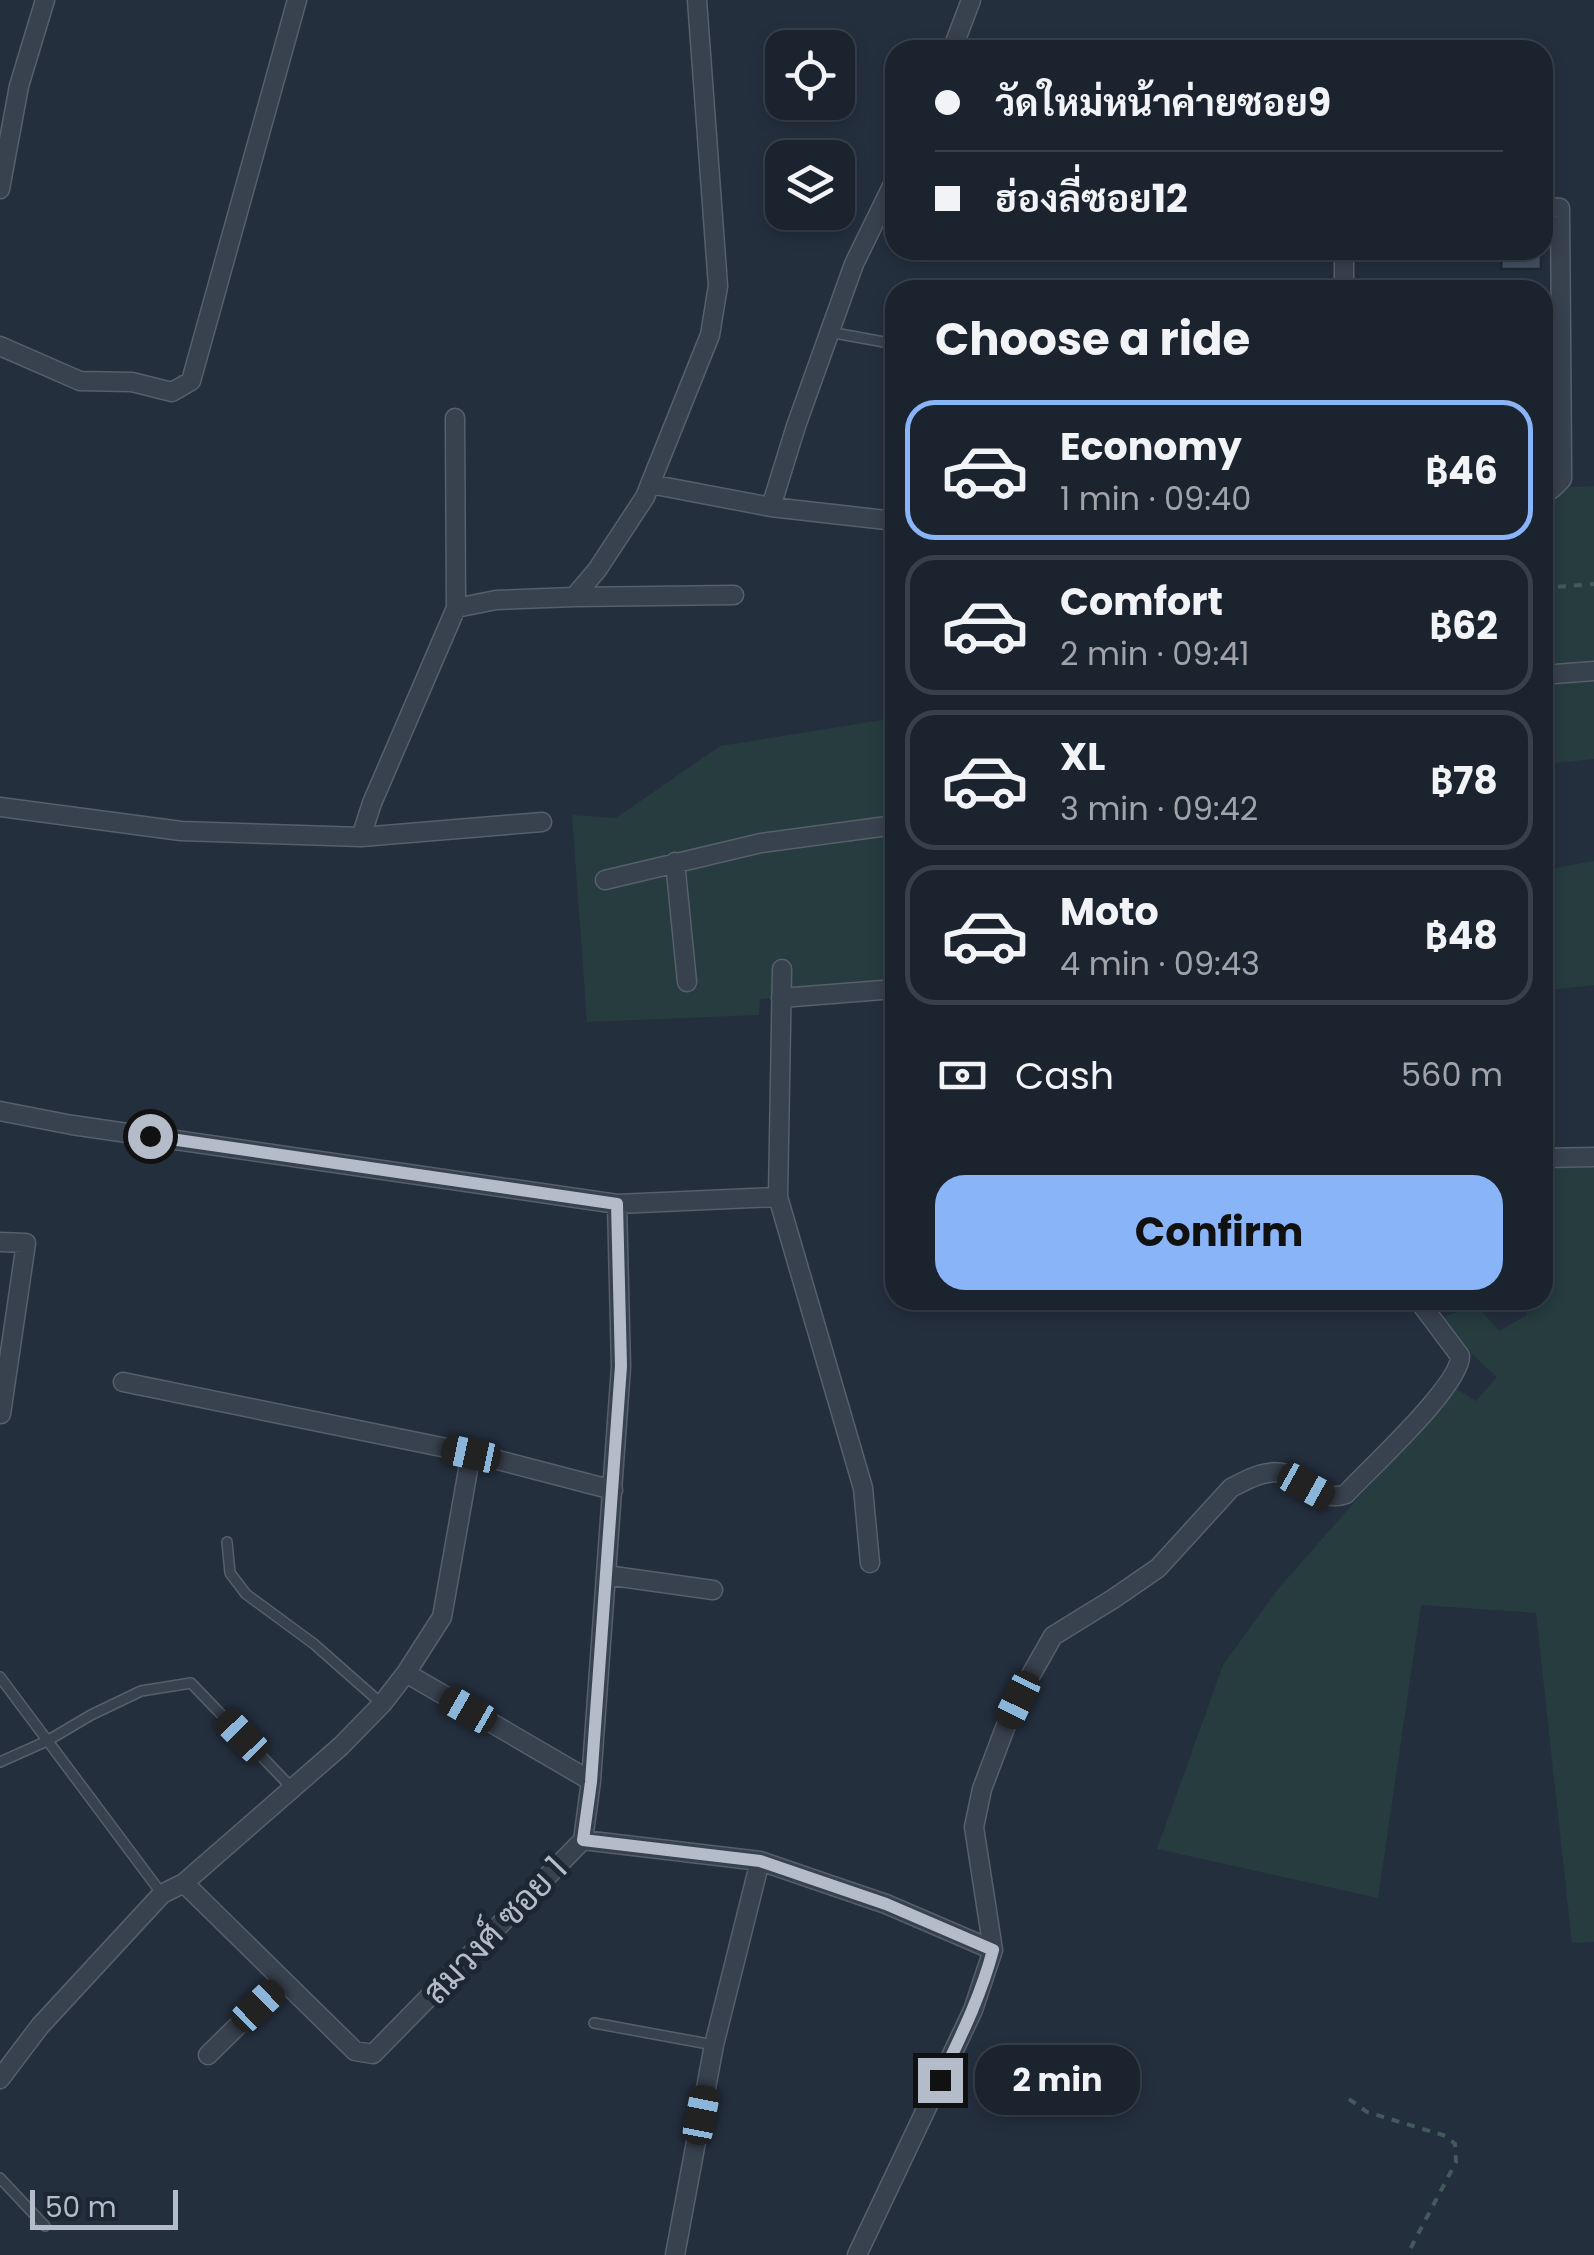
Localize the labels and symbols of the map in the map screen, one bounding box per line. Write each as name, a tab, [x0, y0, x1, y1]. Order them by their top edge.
route start	[128, 1114, 173, 1159]
car	[439, 1433, 503, 1475]
car	[1272, 1458, 1340, 1514]
car	[991, 1666, 1045, 1734]
car	[435, 1682, 501, 1738]
car	[210, 1704, 274, 1768]
street label: สมวงศ์ ซอย 1	[411, 1845, 578, 2015]
car	[226, 1974, 290, 2038]
callout: 2 min	[975, 2045, 1140, 2115]
route end	[918, 2058, 963, 2103]
car	[681, 2083, 721, 2147]
scale bar	[30, 2185, 178, 2230]

